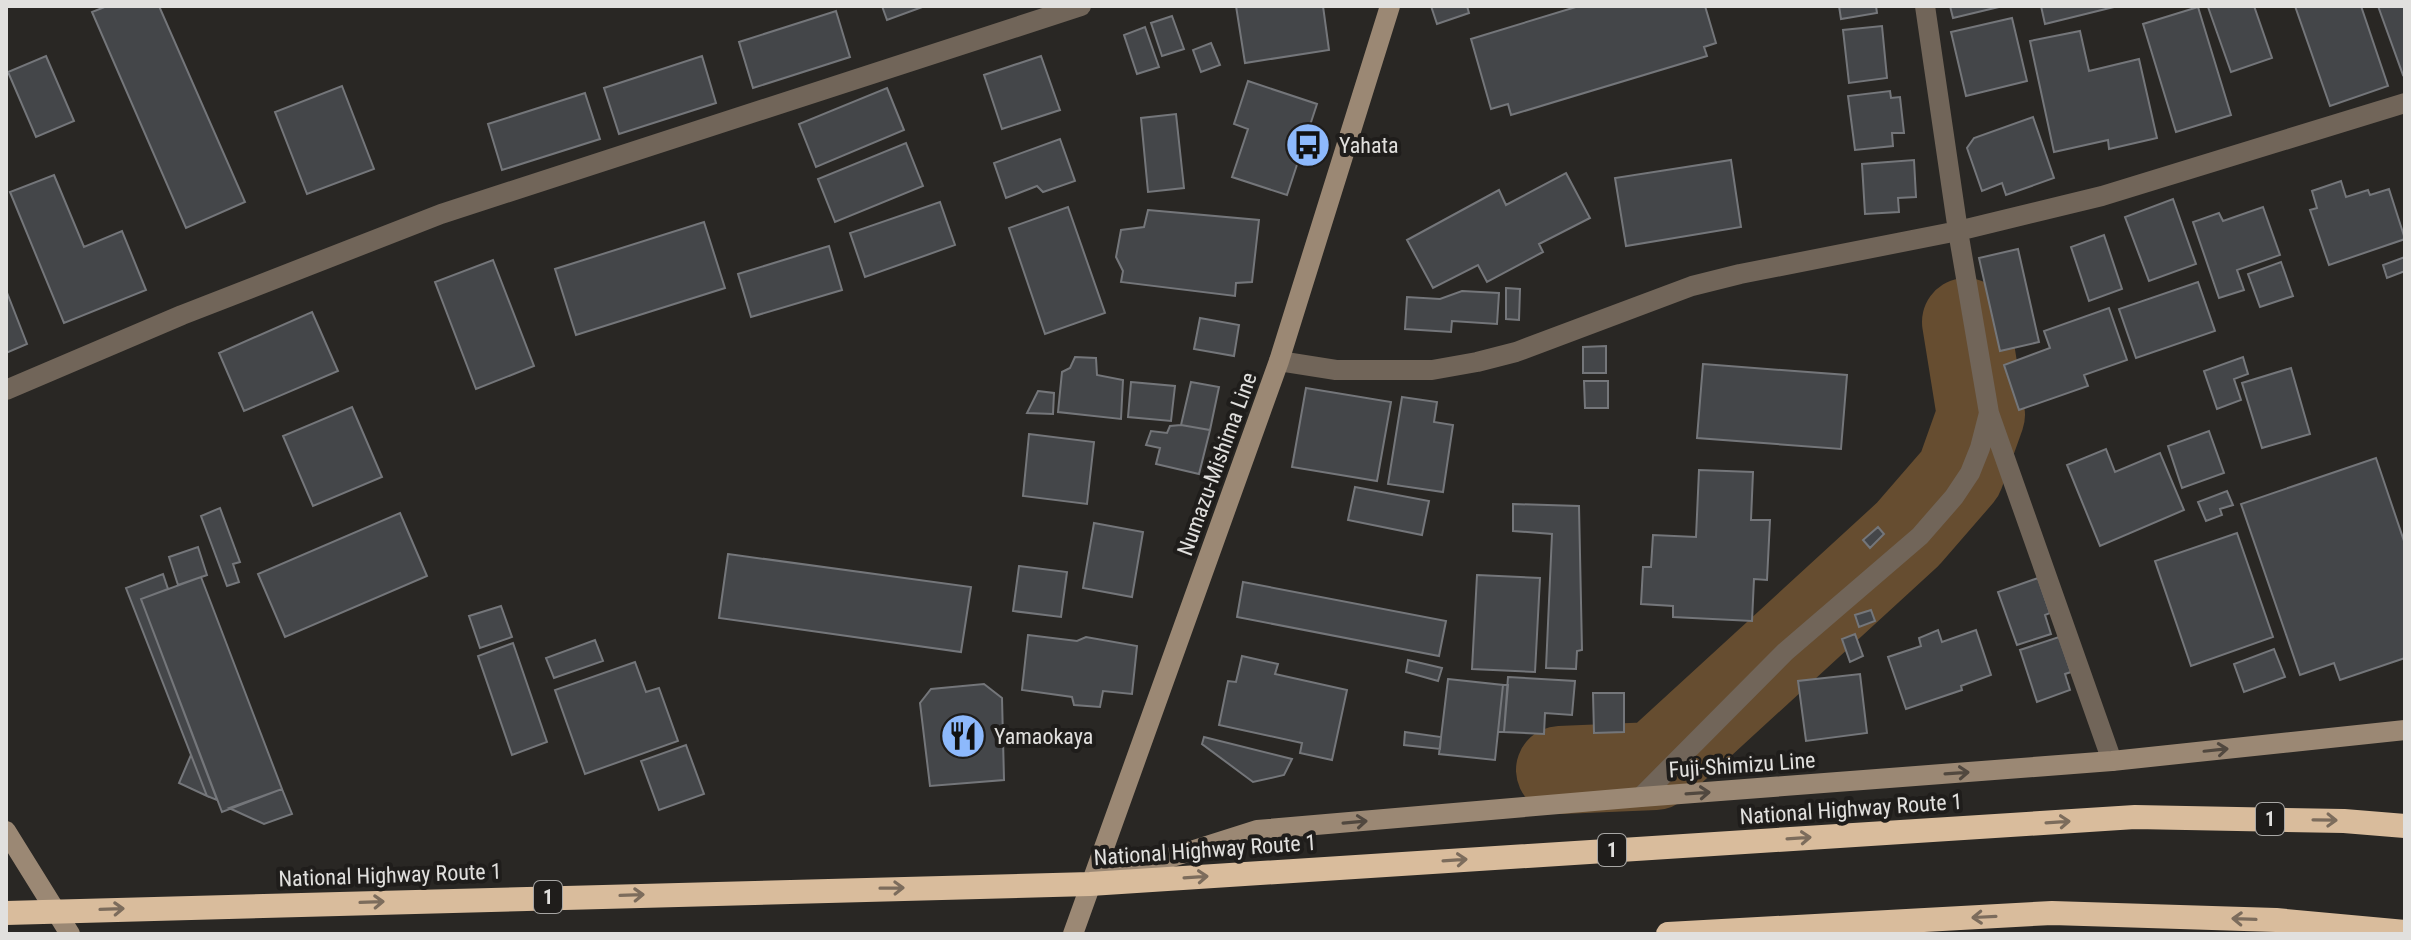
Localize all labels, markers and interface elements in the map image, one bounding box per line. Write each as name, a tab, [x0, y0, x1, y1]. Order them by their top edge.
bus stop icon: Yahata	[1284, 121, 1332, 169]
place label: Yahata	[1339, 133, 1399, 158]
street label: Numazu-Mishima Line	[1172, 369, 1262, 559]
restaurant icon: Yamaokaya	[939, 712, 987, 760]
place label: Yamaokaya	[994, 724, 1093, 749]
one-way arrow	[2202, 742, 2229, 757]
street label: Fuji-Shimizu Line	[1668, 747, 1816, 783]
one-way arrow	[1943, 765, 1970, 780]
one-way arrow	[1684, 785, 1711, 800]
street label: National Highway Route 1	[1739, 789, 1963, 829]
road number: 1	[2256, 803, 2284, 835]
one-way arrow	[2311, 813, 2338, 828]
one-way arrow	[1341, 814, 1368, 829]
one-way arrow	[2044, 814, 2071, 829]
street label: National Highway Route 1	[1093, 830, 1317, 870]
one-way arrow	[1785, 830, 1812, 845]
road number: 1	[1598, 834, 1626, 866]
one-way arrow	[1441, 852, 1468, 867]
street label: National Highway Route 1	[278, 859, 502, 891]
one-way arrow	[1182, 869, 1209, 884]
road number: 1	[534, 881, 562, 913]
one-way arrow	[878, 881, 905, 896]
one-way arrow	[618, 887, 645, 903]
one-way arrow	[358, 894, 385, 910]
one-way arrow	[98, 901, 125, 916]
one-way arrow	[1971, 910, 1998, 925]
one-way arrow	[2231, 912, 2258, 927]

